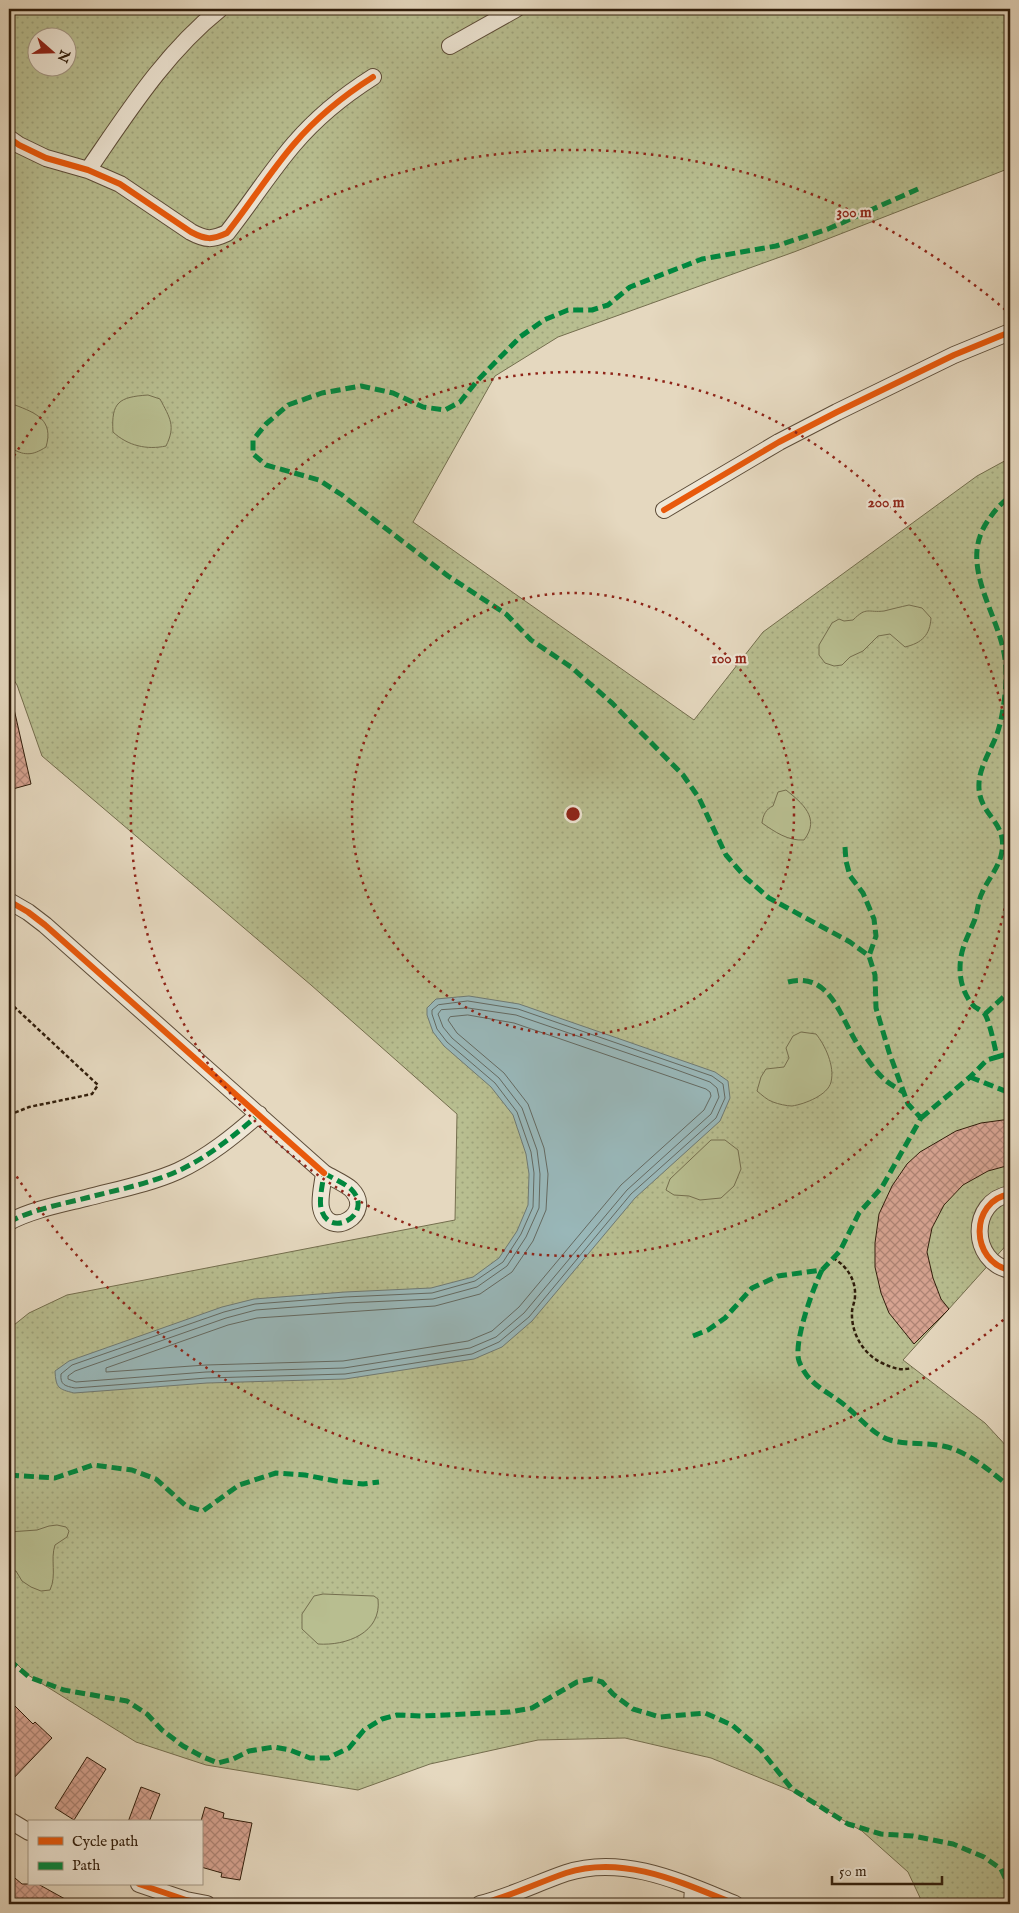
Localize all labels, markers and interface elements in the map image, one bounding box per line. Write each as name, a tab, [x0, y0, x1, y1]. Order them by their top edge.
north arrow	[28, 28, 78, 78]
text: N	[53, 46, 74, 65]
text: 300 m	[836, 203, 872, 222]
text: 200 m	[868, 493, 905, 512]
text: 100 m	[711, 649, 747, 668]
centre of rings	[564, 805, 582, 823]
legend	[28, 1820, 202, 1886]
text: Cycle path	[72, 1832, 138, 1851]
scale bar	[832, 1853, 942, 1885]
text: Path	[72, 1856, 100, 1875]
text: 50 m	[839, 1862, 867, 1881]

